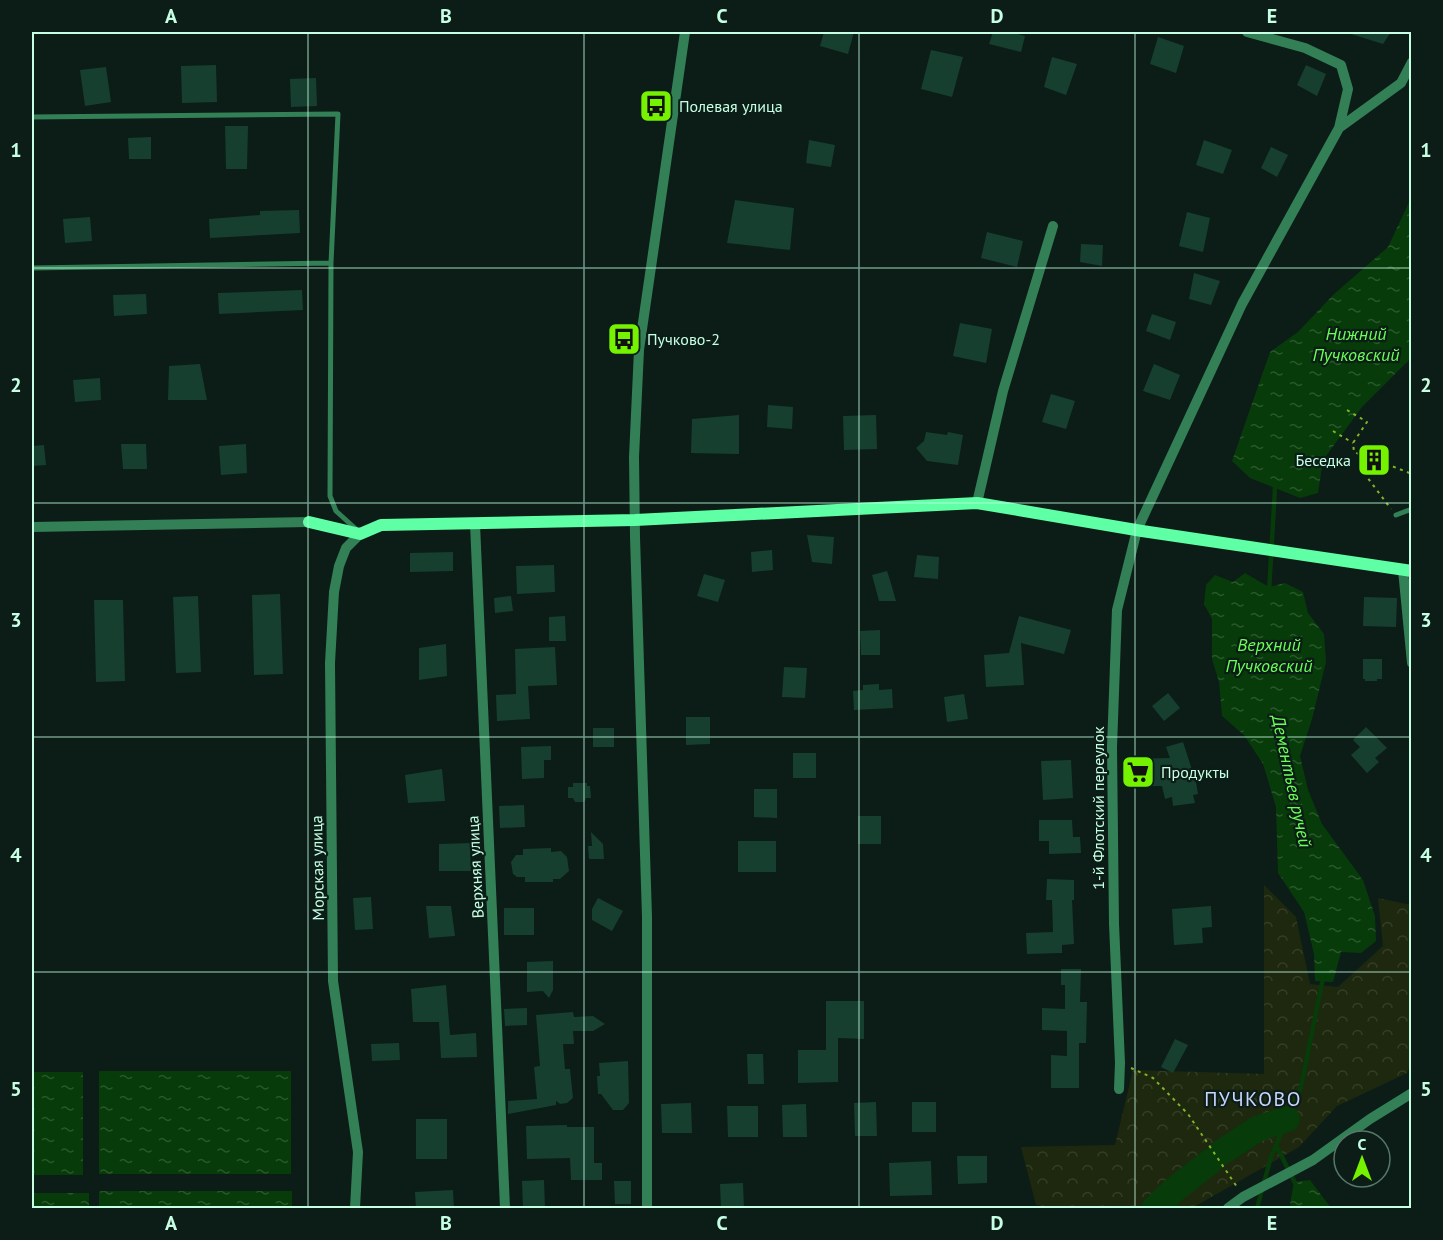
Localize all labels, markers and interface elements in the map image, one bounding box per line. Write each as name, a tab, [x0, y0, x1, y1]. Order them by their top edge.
text: A	[165, 3, 178, 29]
text: B	[440, 3, 452, 29]
text: C	[716, 3, 728, 29]
text: D	[991, 3, 1004, 29]
text: E	[1267, 3, 1277, 29]
bus stop icon: Полевая улица	[638, 88, 674, 124]
place label: Полевая улица	[679, 96, 783, 116]
text: 1	[10, 137, 22, 163]
text: 1	[1420, 137, 1432, 163]
bus stop icon: Пучково-2	[606, 321, 642, 357]
water label: Нижний Пучковский	[1312, 322, 1400, 366]
place label: Пучково-2	[647, 329, 720, 349]
text: 2	[10, 372, 22, 398]
text: 2	[1420, 372, 1432, 398]
building icon: Беседка	[1356, 442, 1392, 478]
place label: Беседка	[1295, 450, 1351, 470]
text: 3	[10, 607, 22, 633]
text: 3	[1420, 607, 1432, 633]
water label: Верхний Пучковский	[1225, 633, 1313, 677]
water label: Дементьев ручей	[1266, 711, 1317, 849]
street label: 1-й Флотский переулок	[1088, 726, 1108, 890]
supermarket icon: Продукты	[1120, 754, 1156, 790]
place label: Продукты	[1161, 762, 1229, 782]
street label: Морская улица	[306, 815, 328, 921]
street label: Верхняя улица	[462, 815, 488, 919]
text: 4	[10, 842, 22, 868]
text: 4	[1420, 842, 1432, 868]
text: 5	[10, 1076, 22, 1102]
text: 5	[1420, 1076, 1432, 1102]
district label: ПУЧКОВО	[1204, 1086, 1302, 1112]
north arrow	[1332, 1129, 1392, 1189]
text: С	[1358, 1134, 1367, 1154]
text: A	[165, 1210, 178, 1236]
text: B	[440, 1210, 452, 1236]
text: C	[716, 1210, 728, 1236]
text: D	[991, 1210, 1004, 1236]
text: E	[1267, 1210, 1277, 1236]

